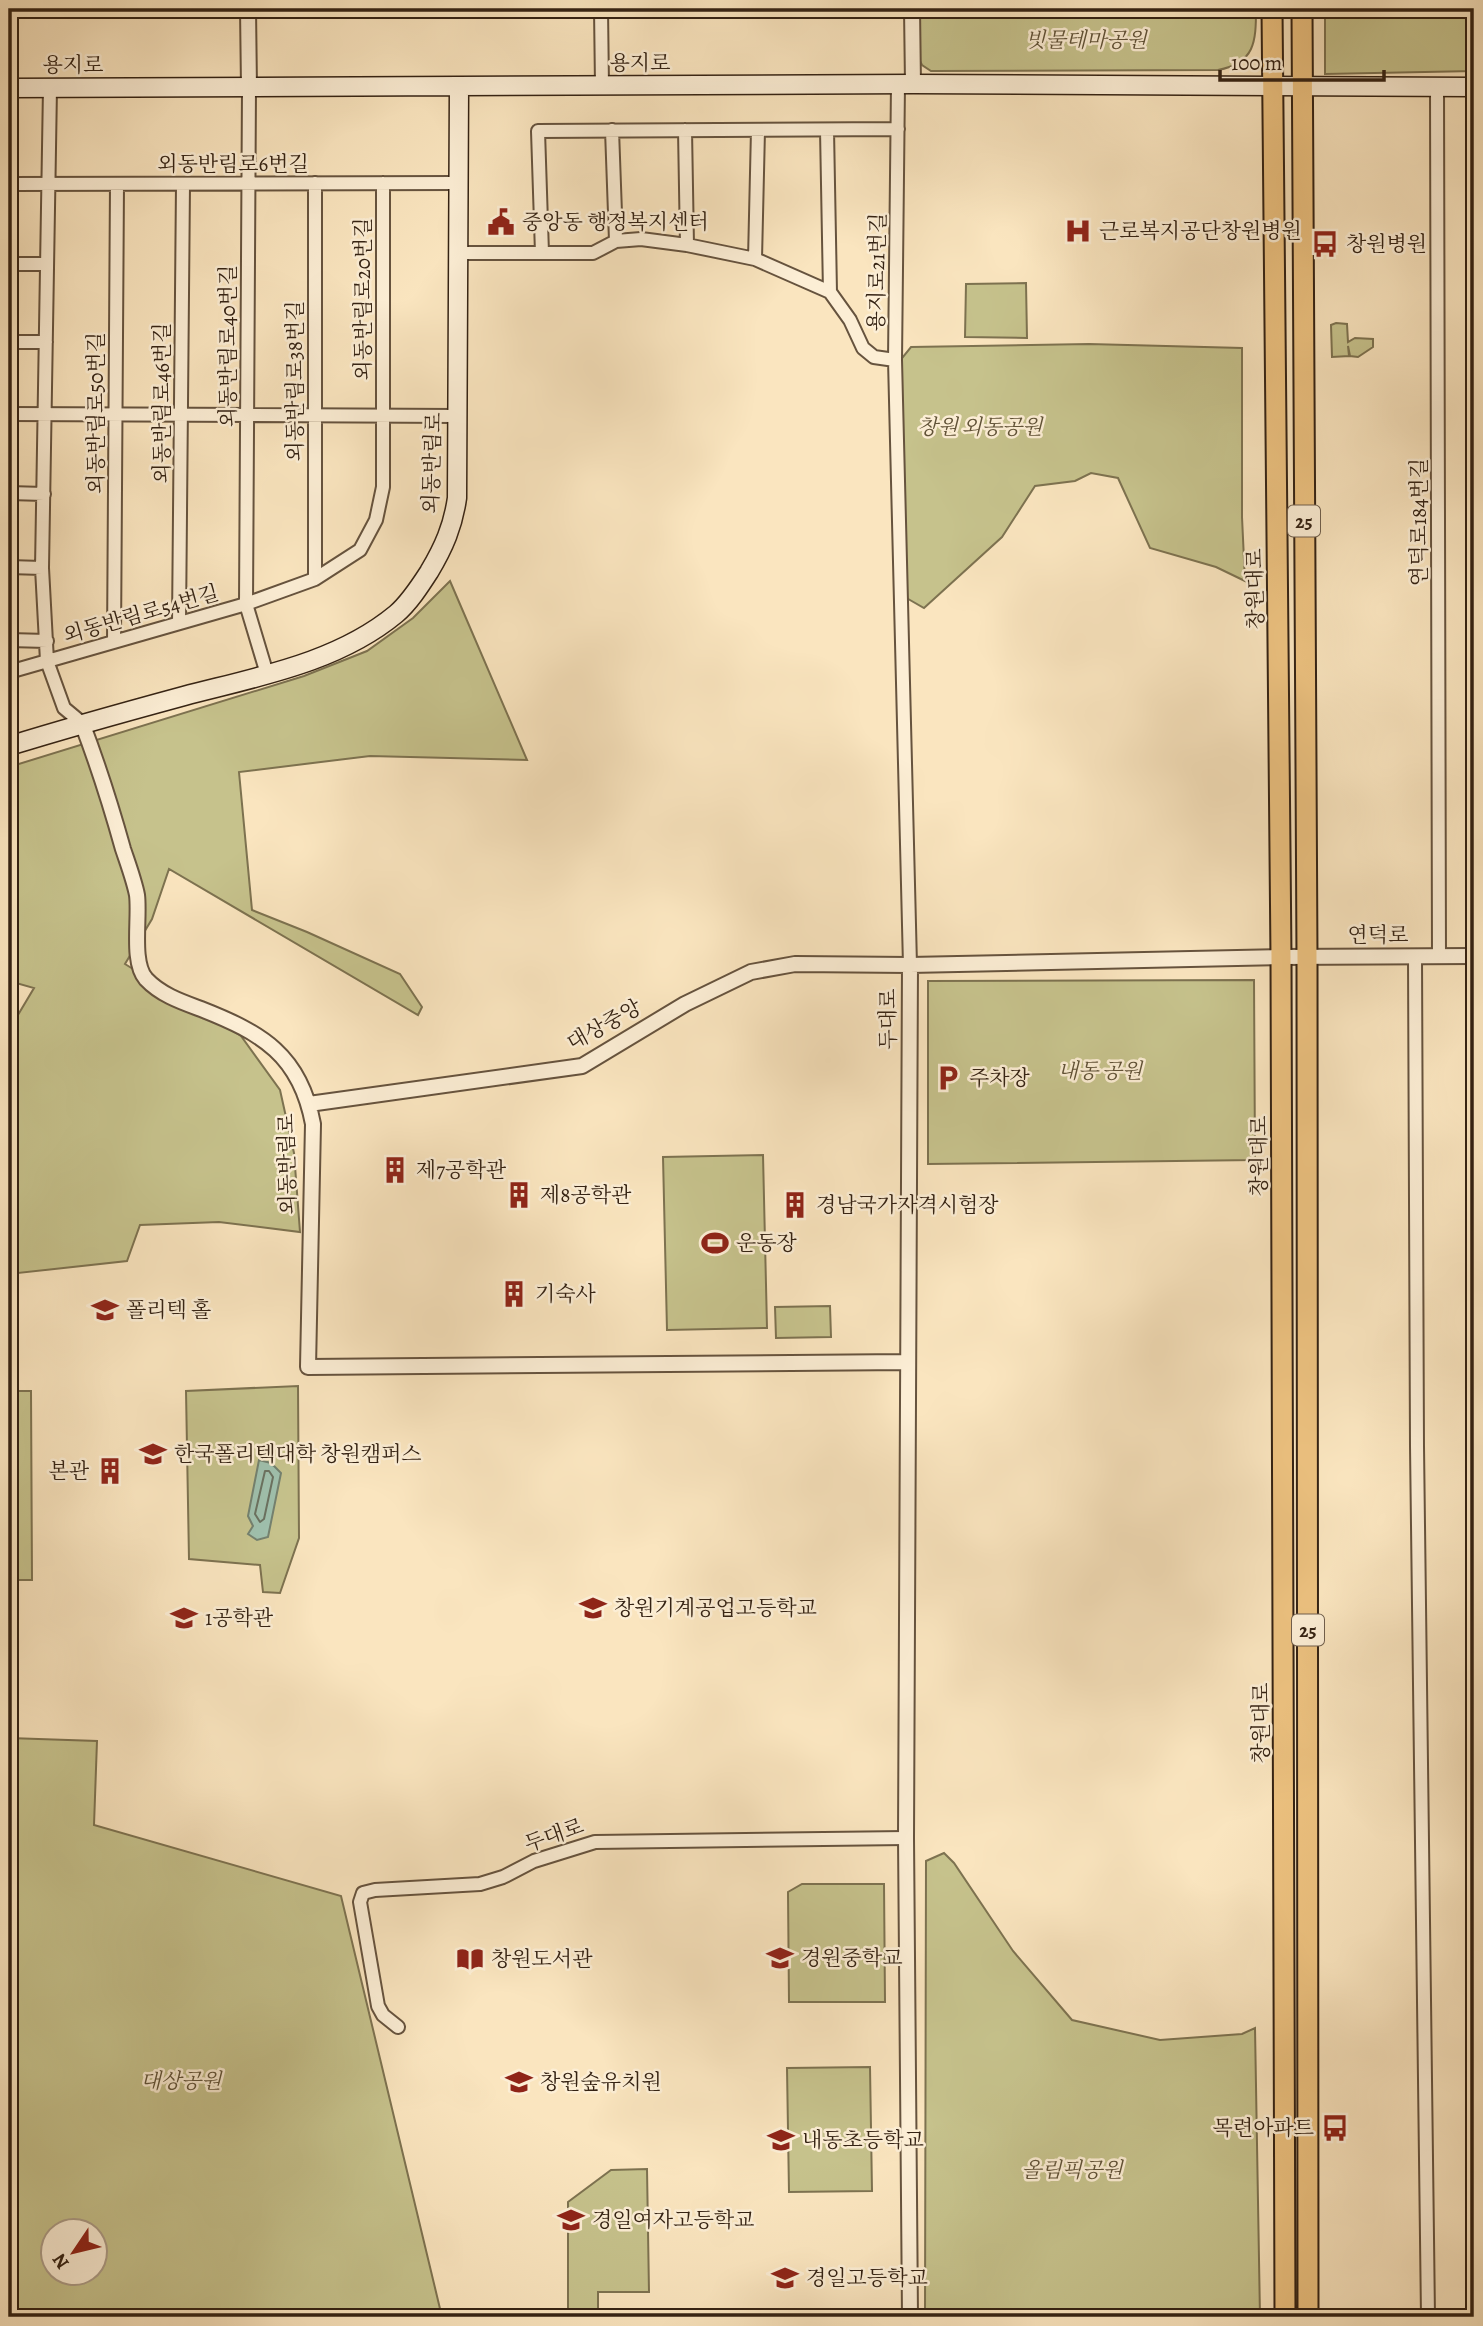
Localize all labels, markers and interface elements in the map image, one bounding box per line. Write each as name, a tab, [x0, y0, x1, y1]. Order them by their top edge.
park label: 빗물테마공원	[1025, 26, 1149, 54]
scale bar	[1220, 38, 1385, 82]
street label: 용지로	[610, 49, 670, 77]
text: 100 m	[1231, 49, 1282, 77]
street label: 용지로	[43, 51, 103, 79]
street label: 외동반림로6번길	[157, 150, 309, 178]
public building icon: 중앙동 행정복지센터	[486, 207, 516, 237]
place label: 중앙동 행정복지센터	[522, 208, 709, 236]
street label: 용지로21번길	[862, 212, 892, 332]
hospital icon: 근로복지공단창원병원	[1063, 216, 1093, 246]
street label: 외동반림로20번길	[349, 217, 377, 381]
place label: 근로복지공단창원병원	[1099, 217, 1302, 245]
bus stop icon: 창원병원	[1310, 229, 1340, 259]
place label: 창원병원	[1346, 230, 1427, 258]
street label: 외동반림로40번길	[214, 265, 242, 427]
street label: 외동반림로38번길	[281, 301, 309, 461]
street label: 외동반림로46번길	[148, 322, 176, 484]
street label: 외동반림로50번길	[82, 332, 110, 494]
street label: 외동반림로	[416, 412, 448, 514]
park label: 창원 외동공원	[917, 413, 1044, 441]
street label: 연덕로184번길	[1405, 458, 1433, 586]
road number: 25	[1288, 506, 1320, 536]
street label: 창원대로	[1240, 548, 1270, 630]
street label: 외동반림로54번길	[60, 578, 222, 650]
street label: 연덕로	[1348, 921, 1408, 949]
street label: 두대로	[874, 989, 902, 1049]
street label: 대상중앙	[562, 993, 647, 1057]
park label: 내동 공원	[1058, 1057, 1144, 1085]
parking icon: 주차장	[933, 1063, 963, 1093]
place label: 주차장	[969, 1064, 1031, 1092]
street label: 외동반림로	[272, 1113, 302, 1215]
street label: 창원대로	[1245, 1115, 1273, 1197]
building icon: 제7공학관	[380, 1155, 410, 1185]
place label: 제7공학관	[416, 1156, 507, 1184]
building icon: 제8공학관	[504, 1180, 534, 1210]
place label: 제8공학관	[540, 1181, 632, 1209]
building icon: 경남국가자격시험장	[780, 1190, 810, 1220]
place label: 경남국가자격시험장	[816, 1191, 999, 1219]
sports icon: 운동장	[700, 1228, 730, 1258]
place label: 운동장	[736, 1229, 798, 1257]
building icon: 기숙사	[499, 1279, 529, 1309]
place label: 기숙사	[535, 1280, 597, 1308]
school or university icon: 폴리텍 홀	[90, 1295, 120, 1325]
place label: 폴리텍 홀	[126, 1296, 211, 1324]
school or university icon: 한국폴리텍대학 창원캠퍼스	[138, 1439, 168, 1469]
place label: 한국폴리텍대학 창원캠퍼스	[174, 1440, 422, 1468]
building icon: 본관	[95, 1456, 125, 1486]
place label: 본관	[48, 1457, 90, 1485]
school or university icon: 창원기계공업고등학교	[578, 1593, 608, 1623]
place label: 창원기계공업고등학교	[614, 1594, 817, 1622]
school or university icon: 1공학관	[169, 1603, 199, 1633]
place label: 1공학관	[205, 1604, 274, 1632]
road number: 25	[1292, 1614, 1324, 1646]
street label: 창원대로	[1247, 1682, 1275, 1764]
street label: 두대로	[521, 1812, 587, 1858]
school or university icon: 경원중학교	[765, 1943, 795, 1973]
library icon: 창원도서관	[455, 1944, 485, 1974]
place label: 경원중학교	[801, 1944, 902, 1972]
place label: 창원도서관	[491, 1945, 593, 1973]
park label: 대상공원	[140, 2067, 223, 2095]
school or university icon: 창원숲유치원	[504, 2067, 534, 2097]
place label: 창원숲유치원	[540, 2068, 662, 2096]
bus stop icon: 목련아파트	[1320, 2113, 1350, 2143]
place label: 목련아파트	[1213, 2114, 1314, 2142]
school or university icon: 내동초등학교	[766, 2125, 796, 2155]
place label: 내동초등학교	[802, 2126, 924, 2154]
park label: 올림픽공원	[1021, 2156, 1124, 2184]
school or university icon: 경일여자고등학교	[556, 2205, 586, 2235]
place label: 경일여자고등학교	[592, 2206, 754, 2234]
north arrow	[38, 2218, 108, 2288]
text: N	[46, 2248, 76, 2274]
school or university icon: 경일고등학교	[770, 2263, 800, 2293]
place label: 경일고등학교	[806, 2264, 928, 2292]

